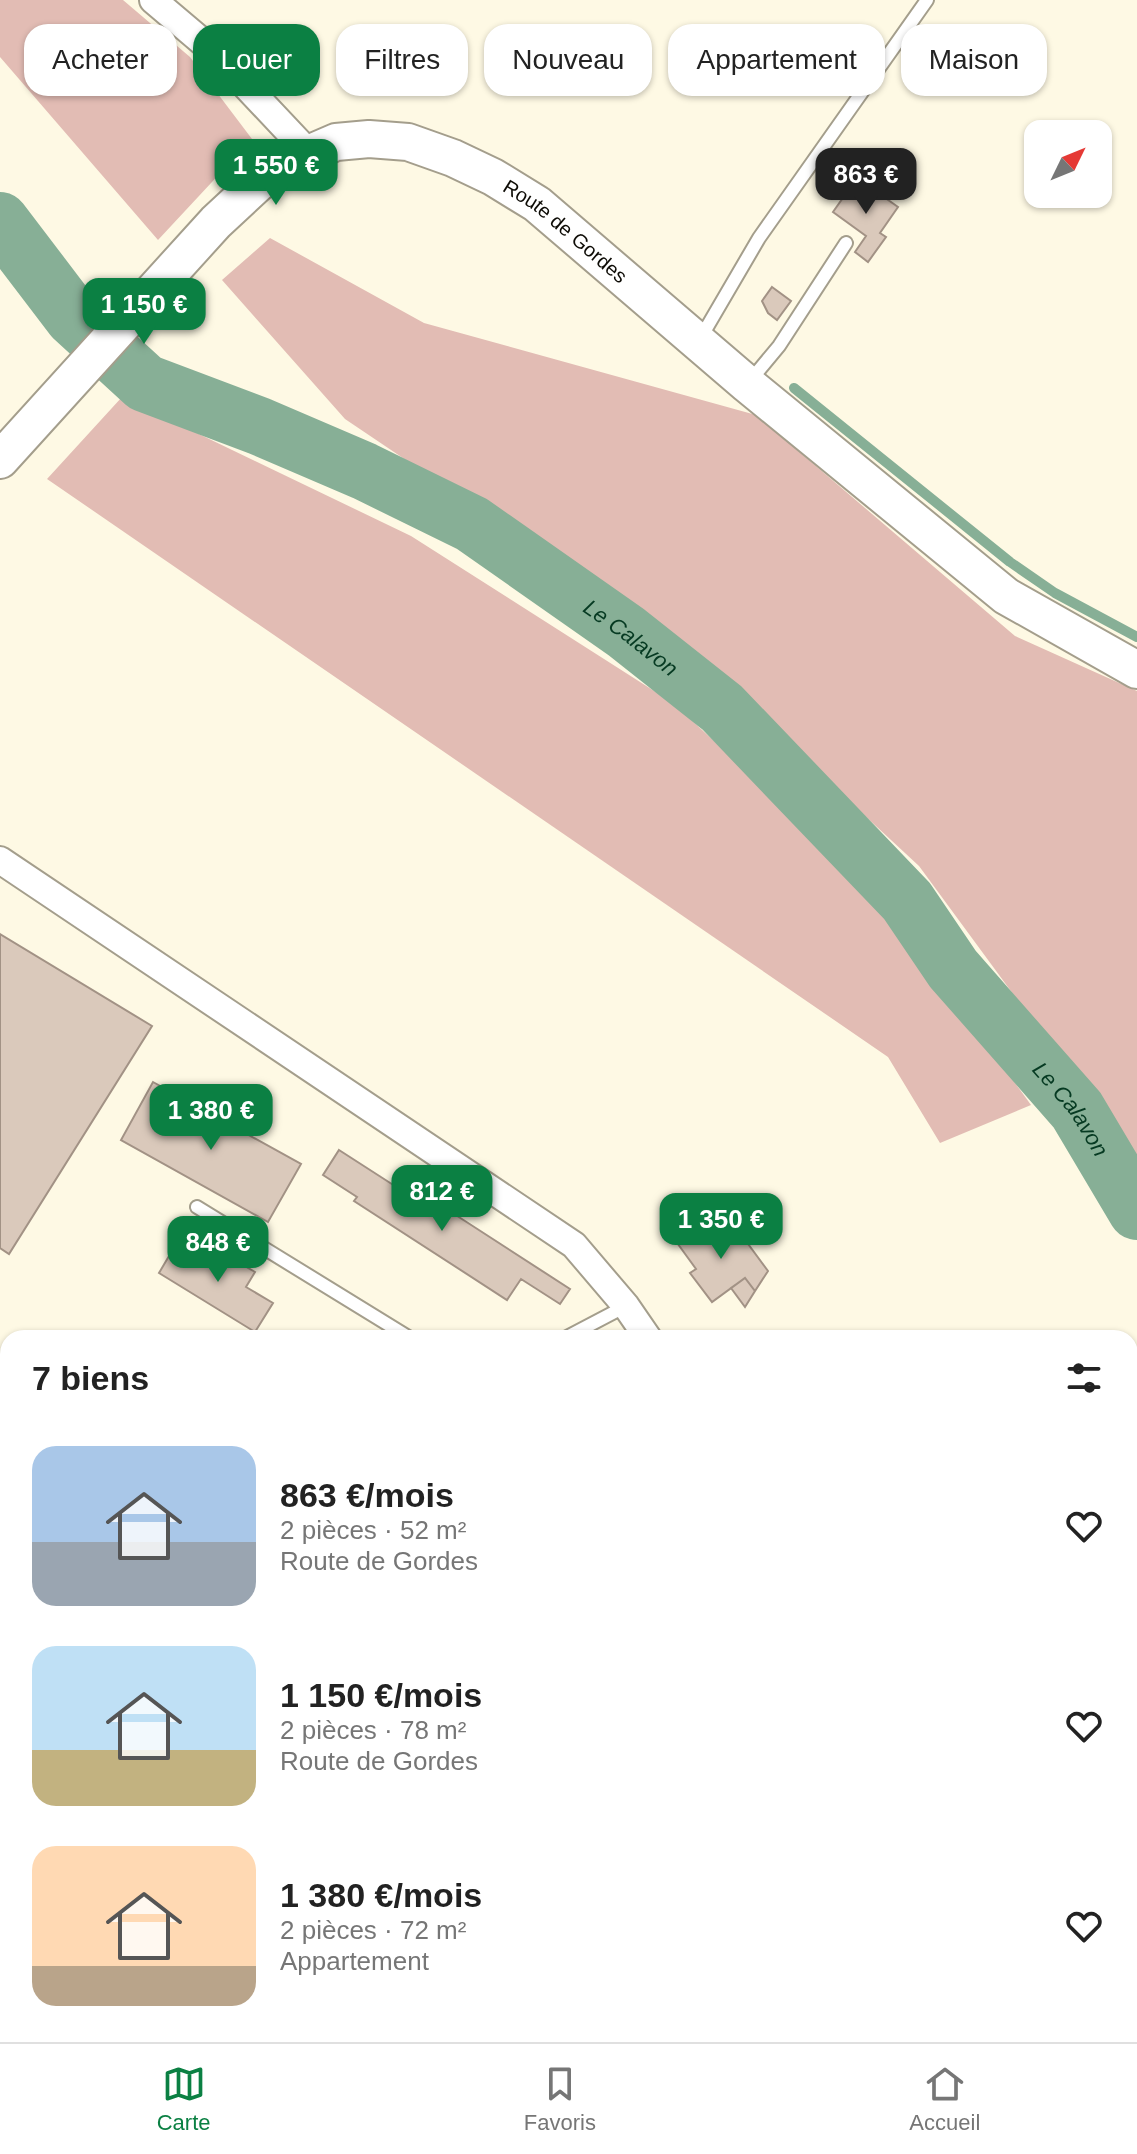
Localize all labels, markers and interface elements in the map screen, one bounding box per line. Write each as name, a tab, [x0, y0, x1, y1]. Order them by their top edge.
chip: Acheter	[24, 24, 177, 96]
chip: Louer	[193, 24, 320, 96]
chip: Filtres	[336, 24, 468, 96]
chip: Nouveau	[484, 24, 652, 96]
chip: Appartement	[668, 24, 885, 96]
chip: Maison	[901, 24, 1047, 96]
north arrow	[1024, 120, 1112, 208]
map controls	[1024, 120, 1112, 208]
pin: 1 550 €	[202, 139, 350, 207]
pin: 863 €	[810, 148, 922, 216]
text: 1 550 €	[233, 150, 319, 180]
text: 863 €	[833, 159, 899, 189]
street label: Route de Gordes	[499, 175, 631, 287]
pin: 1 150 €	[70, 278, 218, 346]
text: 1 150 €	[101, 289, 187, 319]
water label: Le Calavon	[579, 594, 683, 681]
water label: Le Calavon	[1028, 1057, 1114, 1160]
pin: 1 380 €	[137, 1084, 285, 1152]
text: 1 380 €	[168, 1095, 254, 1125]
pin: 812 €	[386, 1165, 498, 1233]
text: 812 €	[409, 1176, 475, 1206]
pin: 1 350 €	[647, 1193, 795, 1261]
text: 1 350 €	[678, 1204, 764, 1234]
pin: 848 €	[162, 1216, 274, 1284]
text: 848 €	[185, 1227, 251, 1257]
icon: filters	[1062, 1356, 1106, 1400]
text: 7 biens	[32, 1359, 149, 1397]
text: 863 €/mois	[280, 1476, 454, 1514]
icon: home	[96, 1478, 192, 1574]
icon: heart	[1062, 1504, 1106, 1548]
text: 2 pièces · 52 m²	[280, 1515, 466, 1545]
text: Route de Gordes	[280, 1546, 478, 1576]
text: 1 150 €/mois	[280, 1676, 482, 1714]
icon: home	[96, 1678, 192, 1774]
icon: heart	[1062, 1704, 1106, 1748]
text: 2 pièces · 78 m²	[280, 1715, 466, 1745]
text: Route de Gordes	[280, 1746, 478, 1776]
text: 1 380 €/mois	[280, 1876, 482, 1914]
icon: home	[96, 1878, 192, 1974]
icon: heart	[1062, 1904, 1106, 1948]
text: 2 pièces · 72 m²	[280, 1915, 466, 1945]
text: Appartement	[280, 1946, 429, 1976]
tab: Carte	[157, 2062, 210, 2136]
tab: Favoris	[524, 2062, 596, 2136]
tab: Accueil	[909, 2062, 980, 2136]

